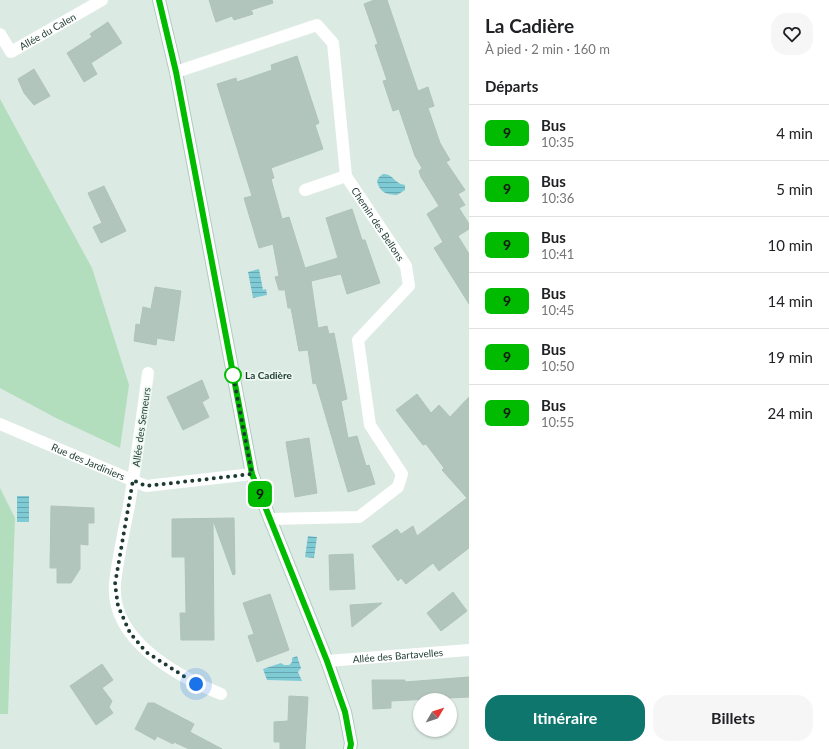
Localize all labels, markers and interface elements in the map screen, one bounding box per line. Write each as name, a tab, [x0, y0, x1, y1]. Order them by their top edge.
street label: Allée du Calen	[17, 10, 78, 52]
button: heart	[771, 13, 813, 55]
text: La Cadière	[485, 14, 574, 37]
text: À pied · 2 min · 160 m	[485, 41, 610, 57]
text: Départs	[485, 77, 538, 95]
text: Bus	[541, 116, 566, 134]
text: 9	[503, 124, 511, 141]
text: 4 min	[776, 124, 813, 142]
text: 10:35	[541, 134, 574, 150]
text: Bus	[541, 172, 566, 190]
text: 9	[503, 180, 511, 197]
text: 5 min	[776, 180, 813, 198]
street label: Chemin des Bellons	[349, 185, 407, 263]
text: 10:36	[541, 190, 574, 206]
text: Bus	[541, 228, 566, 246]
text: 9	[503, 236, 511, 253]
text: 10 min	[767, 236, 813, 254]
text: 10:41	[541, 246, 574, 262]
text: Bus	[541, 284, 566, 302]
text: 9	[503, 292, 511, 309]
text: 14 min	[767, 292, 813, 310]
text: 10:45	[541, 302, 574, 318]
text: Bus	[541, 340, 566, 358]
text: 9	[503, 348, 511, 365]
text: 19 min	[767, 348, 813, 366]
text: 10:50	[541, 358, 574, 374]
marker: La Cadière	[224, 366, 242, 384]
place label: La Cadière	[245, 369, 293, 381]
street label: Allée des Semeurs	[129, 387, 153, 467]
text: Bus	[541, 396, 566, 414]
text: 9	[503, 404, 511, 421]
text: 24 min	[767, 404, 813, 422]
text: 10:55	[541, 414, 574, 430]
street label: Rue des Jardiniers	[50, 441, 127, 482]
line badge: 9	[247, 481, 273, 507]
text: 9	[256, 485, 264, 502]
street label: Allée des Bartavelles	[352, 646, 443, 665]
your location	[186, 674, 206, 694]
north arrow	[413, 693, 457, 737]
map controls	[413, 693, 457, 737]
button: Itinéraire	[485, 695, 645, 741]
button: Billets	[653, 695, 813, 741]

